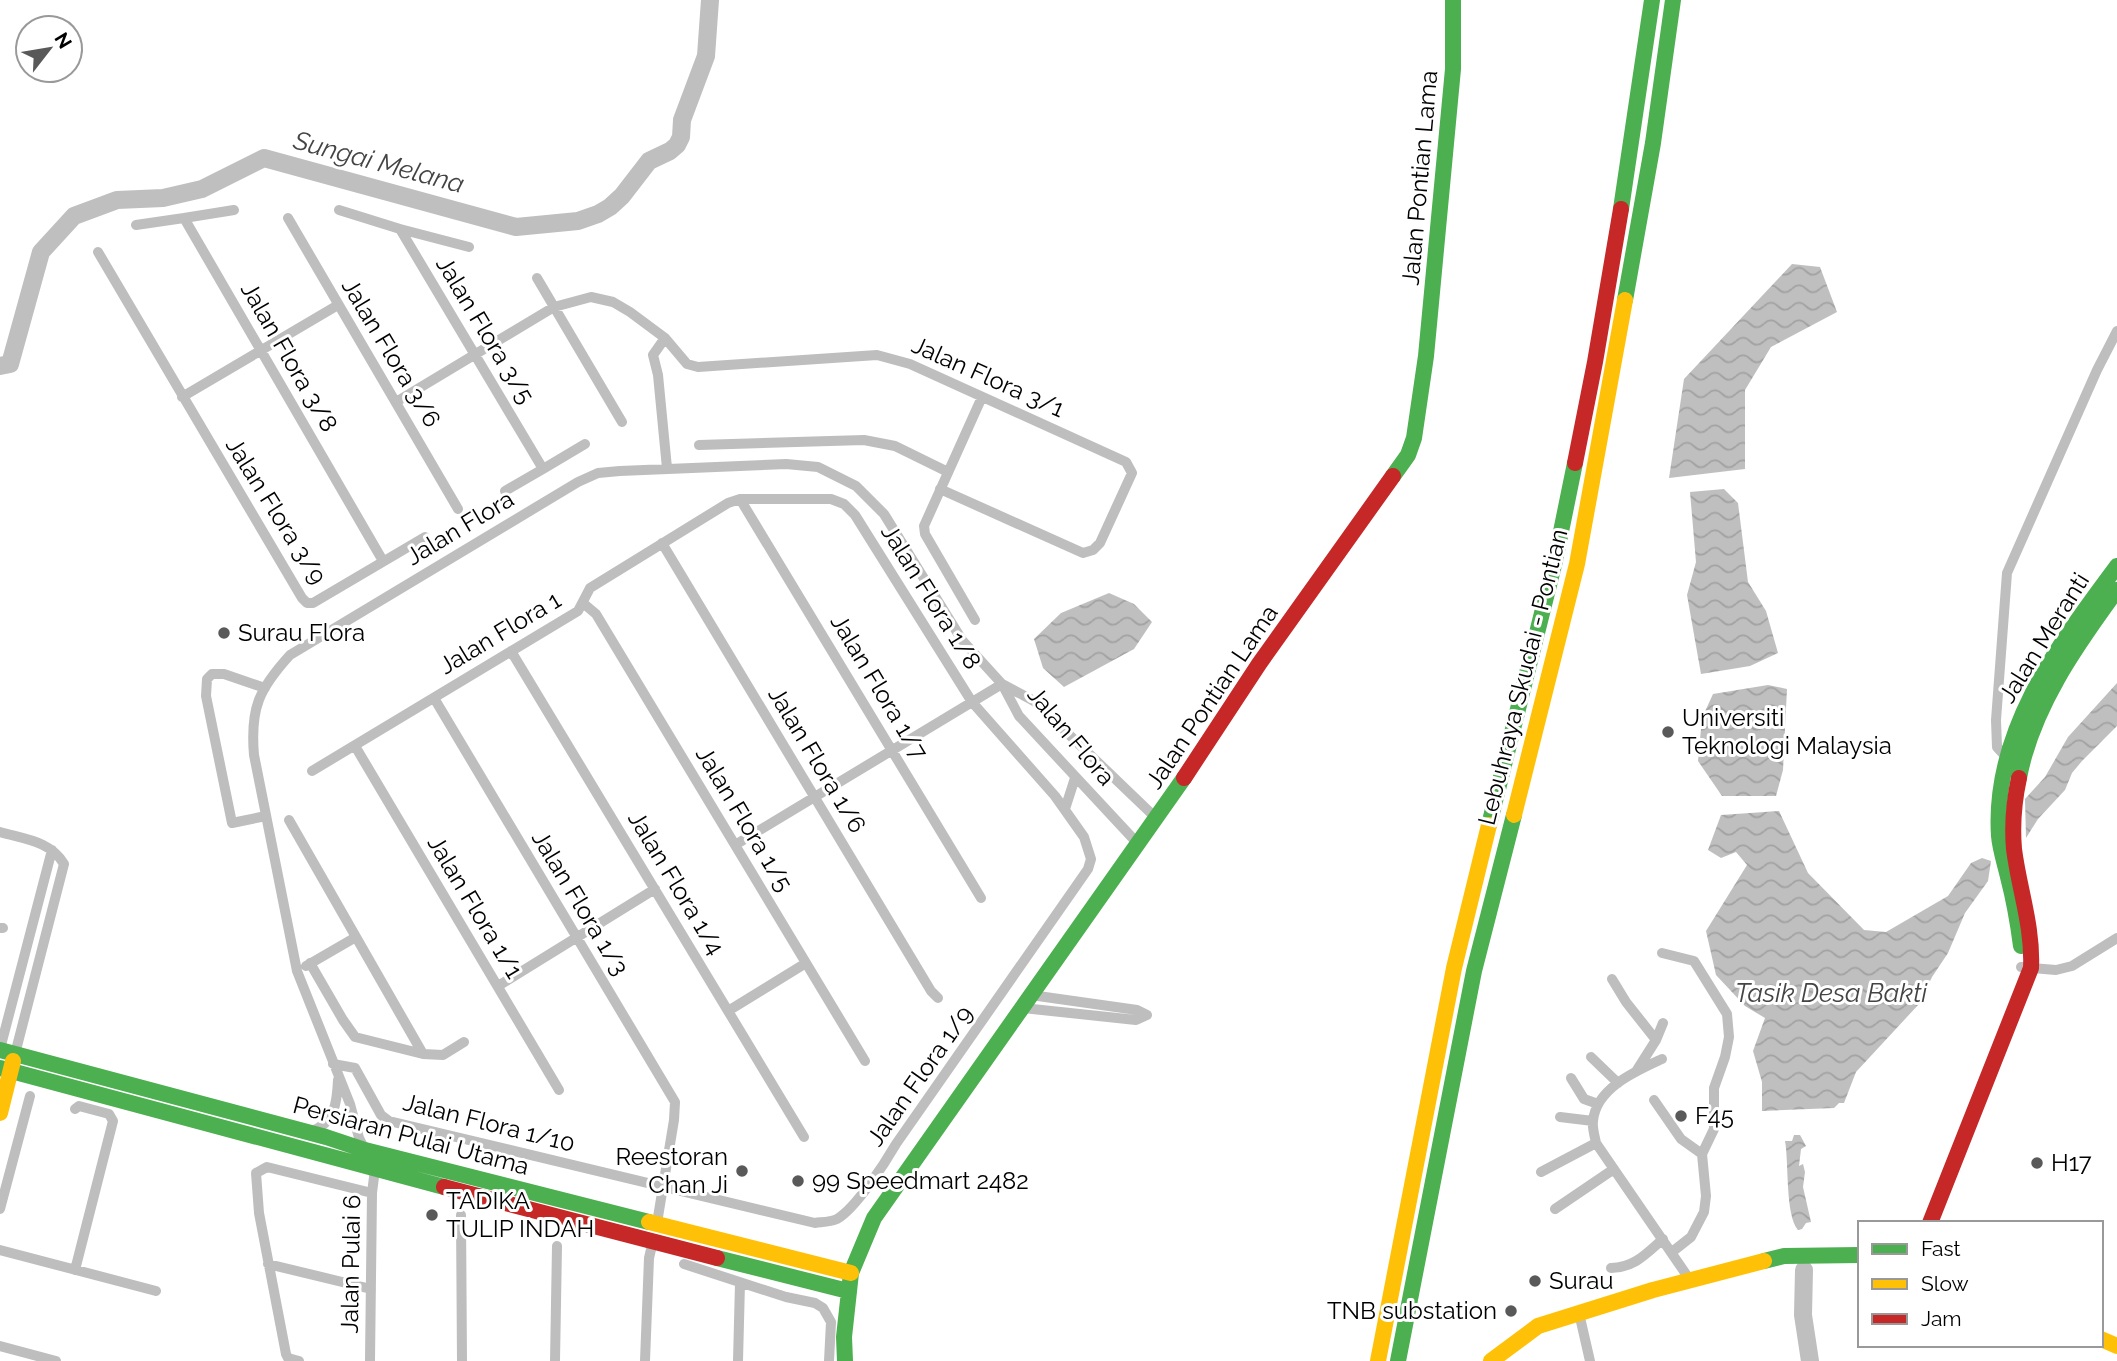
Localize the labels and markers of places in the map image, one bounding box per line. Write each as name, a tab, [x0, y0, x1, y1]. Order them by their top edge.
place label: Surau Flora	[238, 618, 365, 647]
marker: Surau Flora	[216, 625, 232, 641]
place label: Universiti Teknologi Malaysia	[1682, 703, 1892, 760]
marker: Universiti Teknologi Malaysia	[1660, 724, 1676, 740]
place label: F45	[1695, 1101, 1734, 1130]
marker: F45	[1673, 1108, 1689, 1124]
place label: Reestoran Chan Ji	[615, 1142, 728, 1199]
place label: H17	[2051, 1148, 2092, 1177]
marker: H17	[2029, 1155, 2045, 1171]
marker: Reestoran Chan Ji	[734, 1163, 750, 1179]
place label: 99 Speedmart 2482	[812, 1166, 1029, 1195]
marker: 99 Speedmart 2482	[790, 1173, 806, 1189]
place label: TADIKA TULIP INDAH	[446, 1186, 594, 1243]
marker: TADIKA TULIP INDAH	[424, 1207, 440, 1223]
place label: Surau	[1549, 1266, 1614, 1295]
marker: Surau	[1527, 1273, 1543, 1289]
place label: TNB substation	[1327, 1296, 1497, 1325]
marker: TNB substation	[1503, 1303, 1519, 1319]

